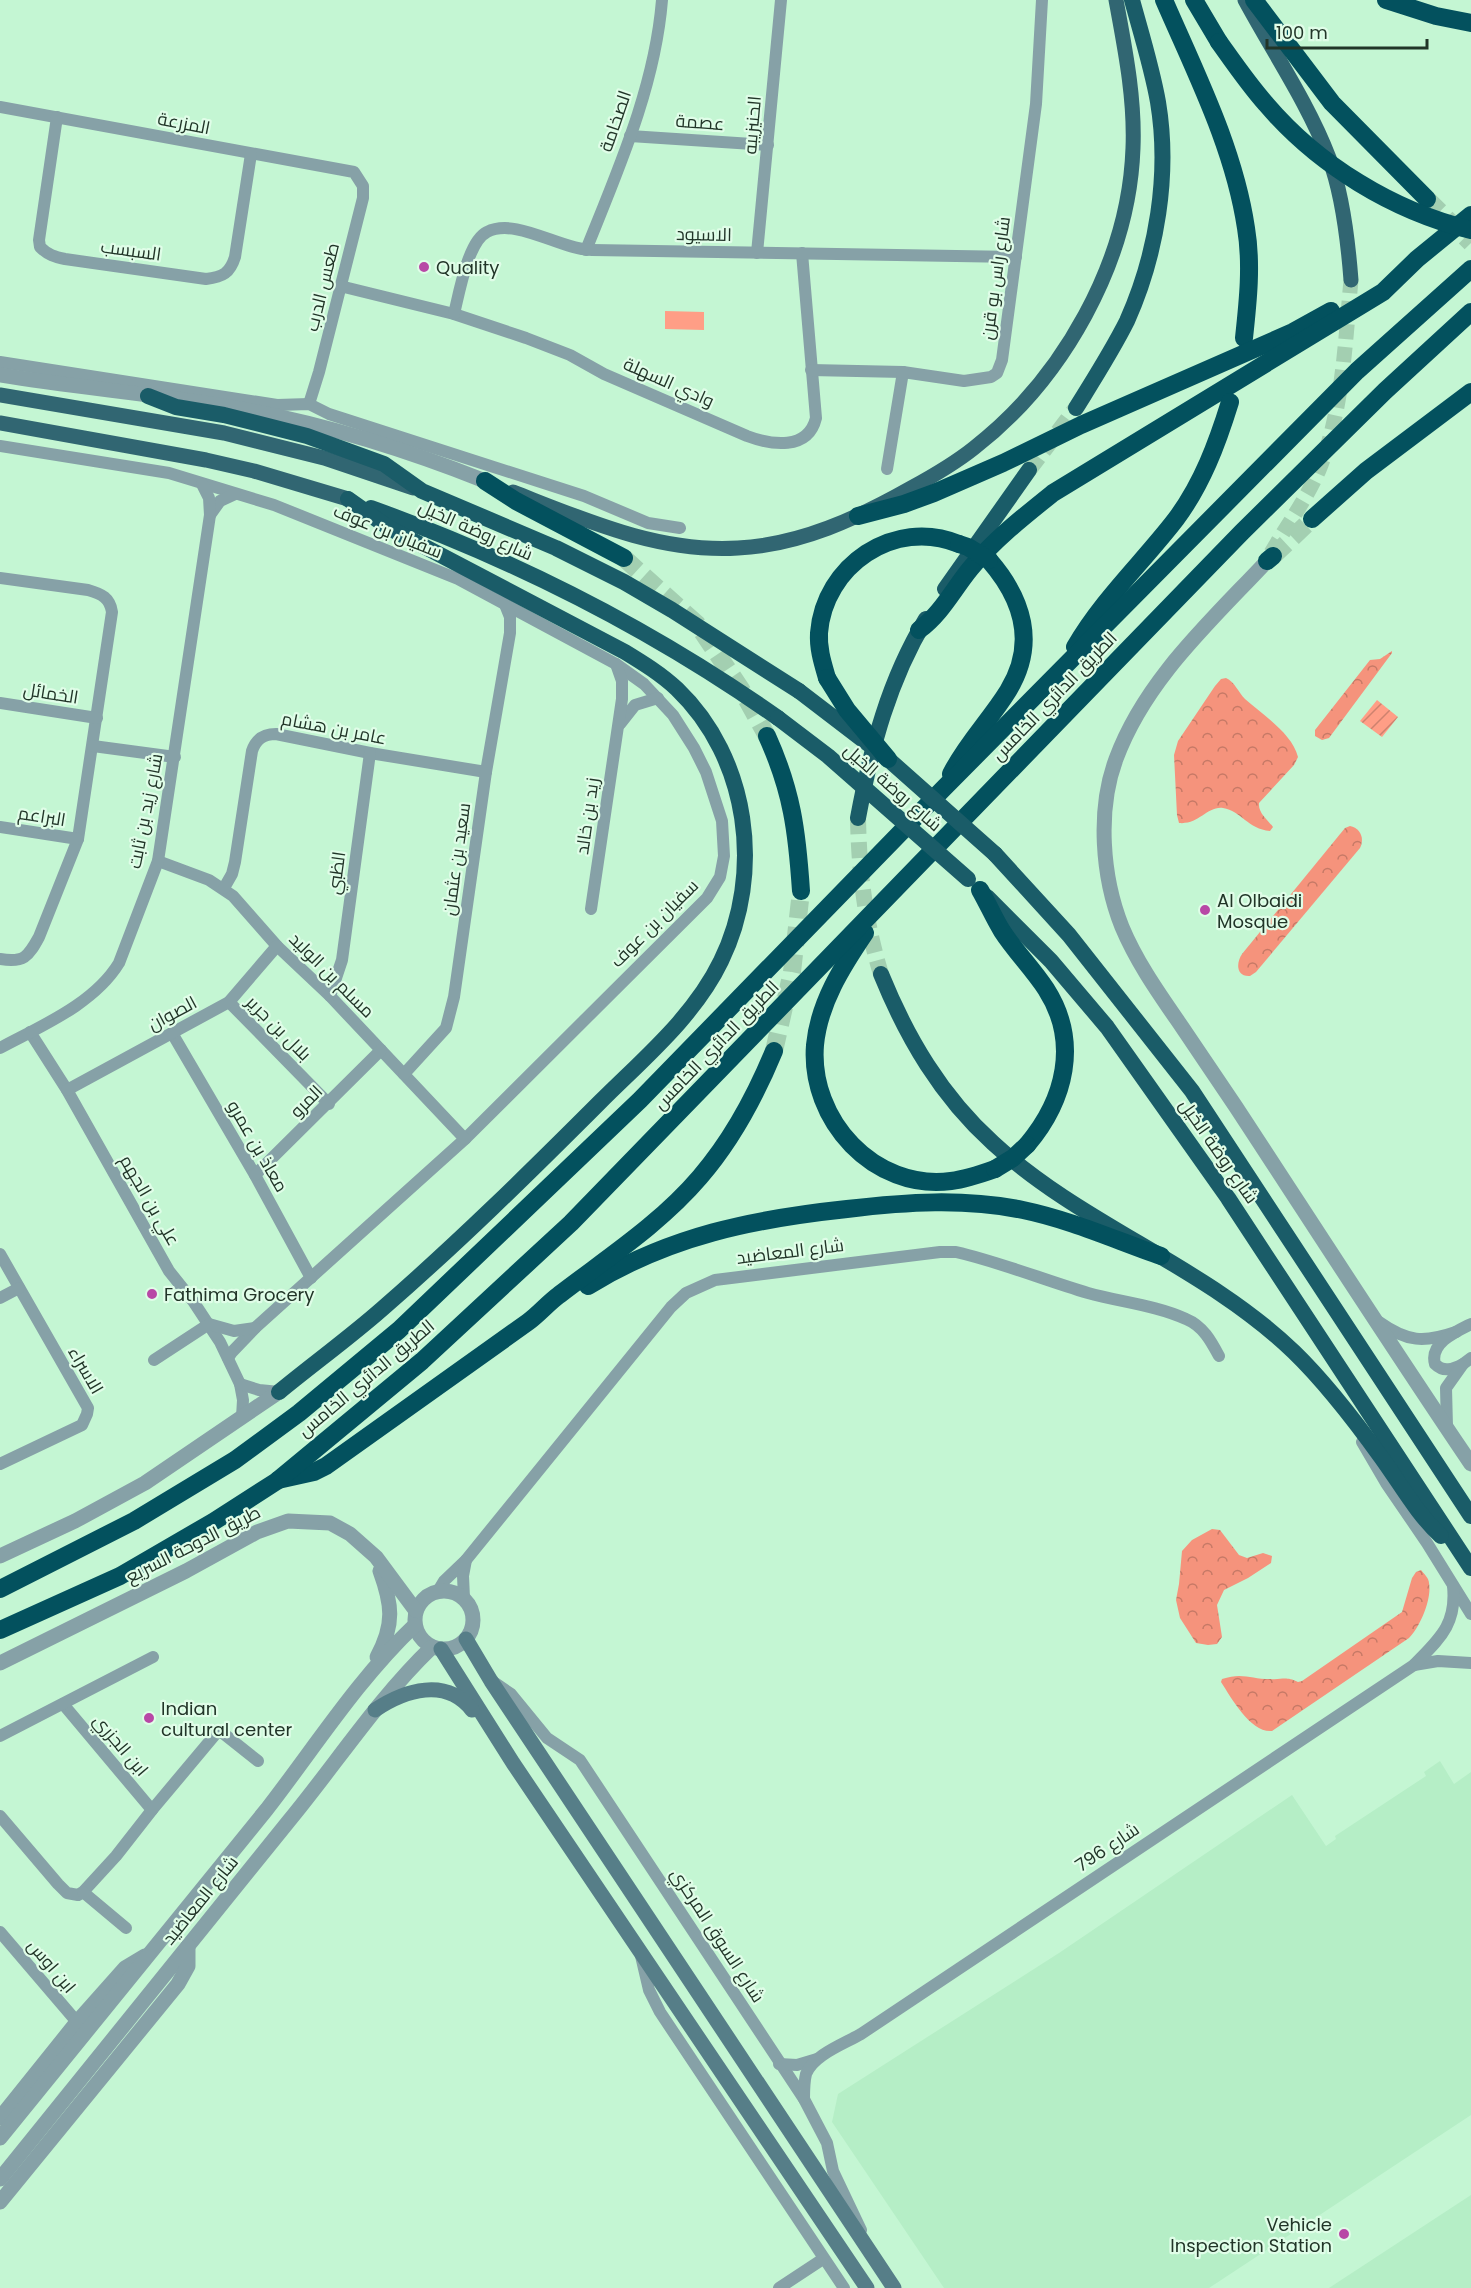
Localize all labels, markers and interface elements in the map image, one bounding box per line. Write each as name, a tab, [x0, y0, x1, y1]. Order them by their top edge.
scale bar	[1267, 12, 1428, 50]
text: 100 m	[1276, 20, 1328, 45]
street label: الصخامة	[593, 87, 637, 155]
street label: الحنيزيبه	[737, 95, 767, 155]
street label: المزرعة	[156, 106, 212, 140]
street label: عصمة	[675, 108, 725, 136]
street label: شارع راس بو قرن	[974, 215, 1016, 341]
street label: الاسيود	[676, 221, 732, 247]
street label: السبسب	[99, 233, 163, 267]
street label: طعس الدرب	[299, 240, 345, 334]
place label: Quality	[436, 255, 499, 280]
marker: Quality	[417, 260, 431, 274]
street label: وادي السهلة	[619, 351, 719, 415]
street label: شارع روضة الخيل	[415, 494, 537, 566]
street label: سفيان بن عوف	[330, 498, 446, 564]
street label: الطريق الدائري الخامس	[986, 626, 1124, 768]
street label: الخمائل	[22, 676, 80, 710]
street label: عامر بن هشام	[279, 706, 389, 750]
street label: شارع روضة الخيل	[838, 737, 948, 837]
street label: شارع زيد بن ثابت	[122, 751, 168, 871]
street label: زيد بن خالد	[569, 776, 605, 856]
street label: البراعم	[16, 800, 68, 832]
street label: سعيد بن عثمان	[436, 801, 476, 917]
street label: الظبي	[321, 850, 353, 896]
street label: سفيان بن عوف	[604, 873, 704, 973]
place label: Al Olbaidi Mosque	[1217, 888, 1302, 934]
marker: Al Olbaidi Mosque	[1198, 903, 1212, 917]
street label: مسلم بن الوليد	[284, 927, 380, 1023]
street label: الطريق الدائري الخامس	[648, 975, 786, 1117]
street label: بلال بن جرير	[240, 989, 317, 1066]
street label: الصوان	[143, 990, 201, 1036]
street label: المرو	[284, 1079, 328, 1123]
street label: شارع روضة الخيل	[1174, 1094, 1264, 1208]
street label: معاذ بن عمرو	[222, 1096, 294, 1196]
street label: علي بن الجهم	[112, 1150, 186, 1251]
street label: شارع المعاضيد	[735, 1232, 845, 1270]
place label: Fathima Grocery	[164, 1282, 314, 1307]
marker: Fathima Grocery	[145, 1287, 159, 1301]
street label: الطريق الدائري الخامس	[292, 1313, 441, 1444]
street label: الاسراء	[62, 1342, 110, 1398]
street label: طريق الدوحة السريع	[121, 1499, 265, 1589]
place label: Indian cultural center	[161, 1696, 292, 1742]
street label: ابن الجزري	[86, 1709, 154, 1783]
marker: Indian cultural center	[142, 1711, 156, 1725]
street label: شارع 796	[1070, 1816, 1144, 1878]
street label: شارع المعاضيد	[156, 1850, 244, 1950]
street label: شارع السوق المركزي	[663, 1863, 771, 2008]
street label: ابن اوس	[22, 1934, 82, 1998]
place label: Vehicle Inspection Station	[1170, 2212, 1332, 2258]
marker: Vehicle Inspection Station	[1337, 2227, 1351, 2241]

